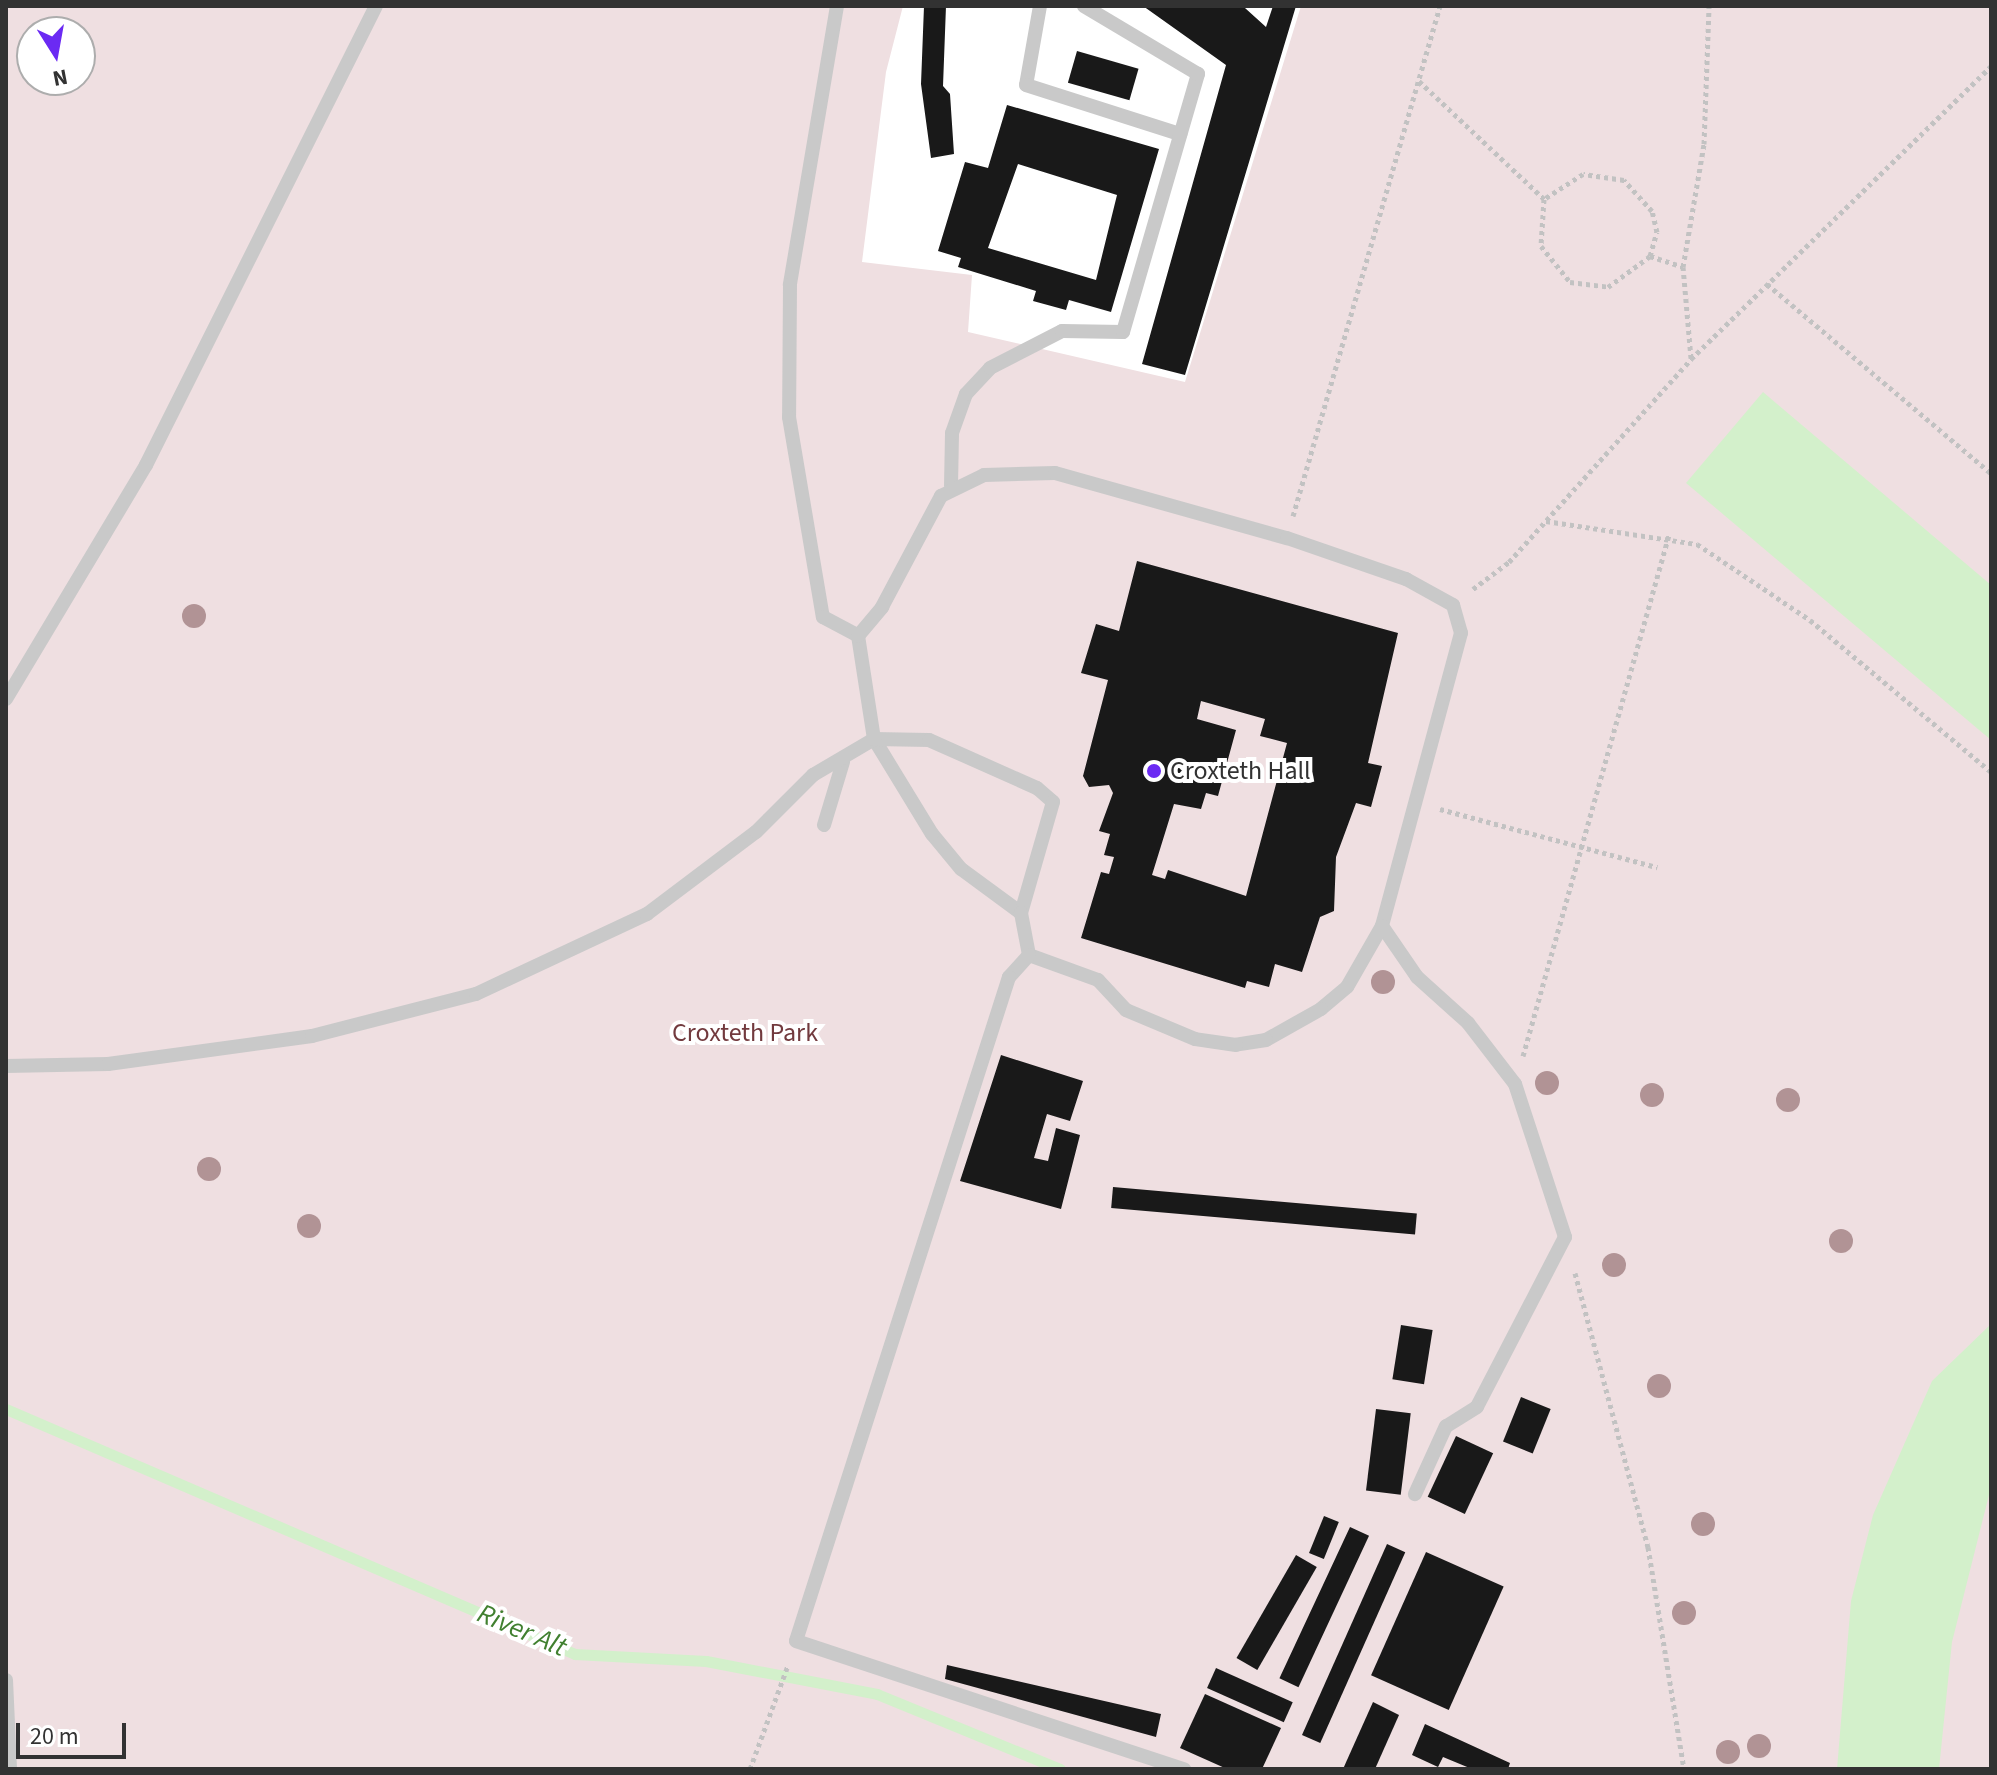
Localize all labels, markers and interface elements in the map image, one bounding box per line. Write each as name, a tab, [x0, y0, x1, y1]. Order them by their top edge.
north arrow	[16, 16, 96, 96]
text: N	[50, 60, 70, 95]
place label: Croxteth Hall	[1170, 755, 1311, 787]
marker: Croxteth Hall	[1145, 762, 1163, 780]
park label: Croxteth Park	[672, 1017, 818, 1049]
water label: River Alt	[472, 1596, 572, 1664]
scale bar	[20, 1707, 130, 1757]
text: 20 m	[30, 1719, 79, 1754]

